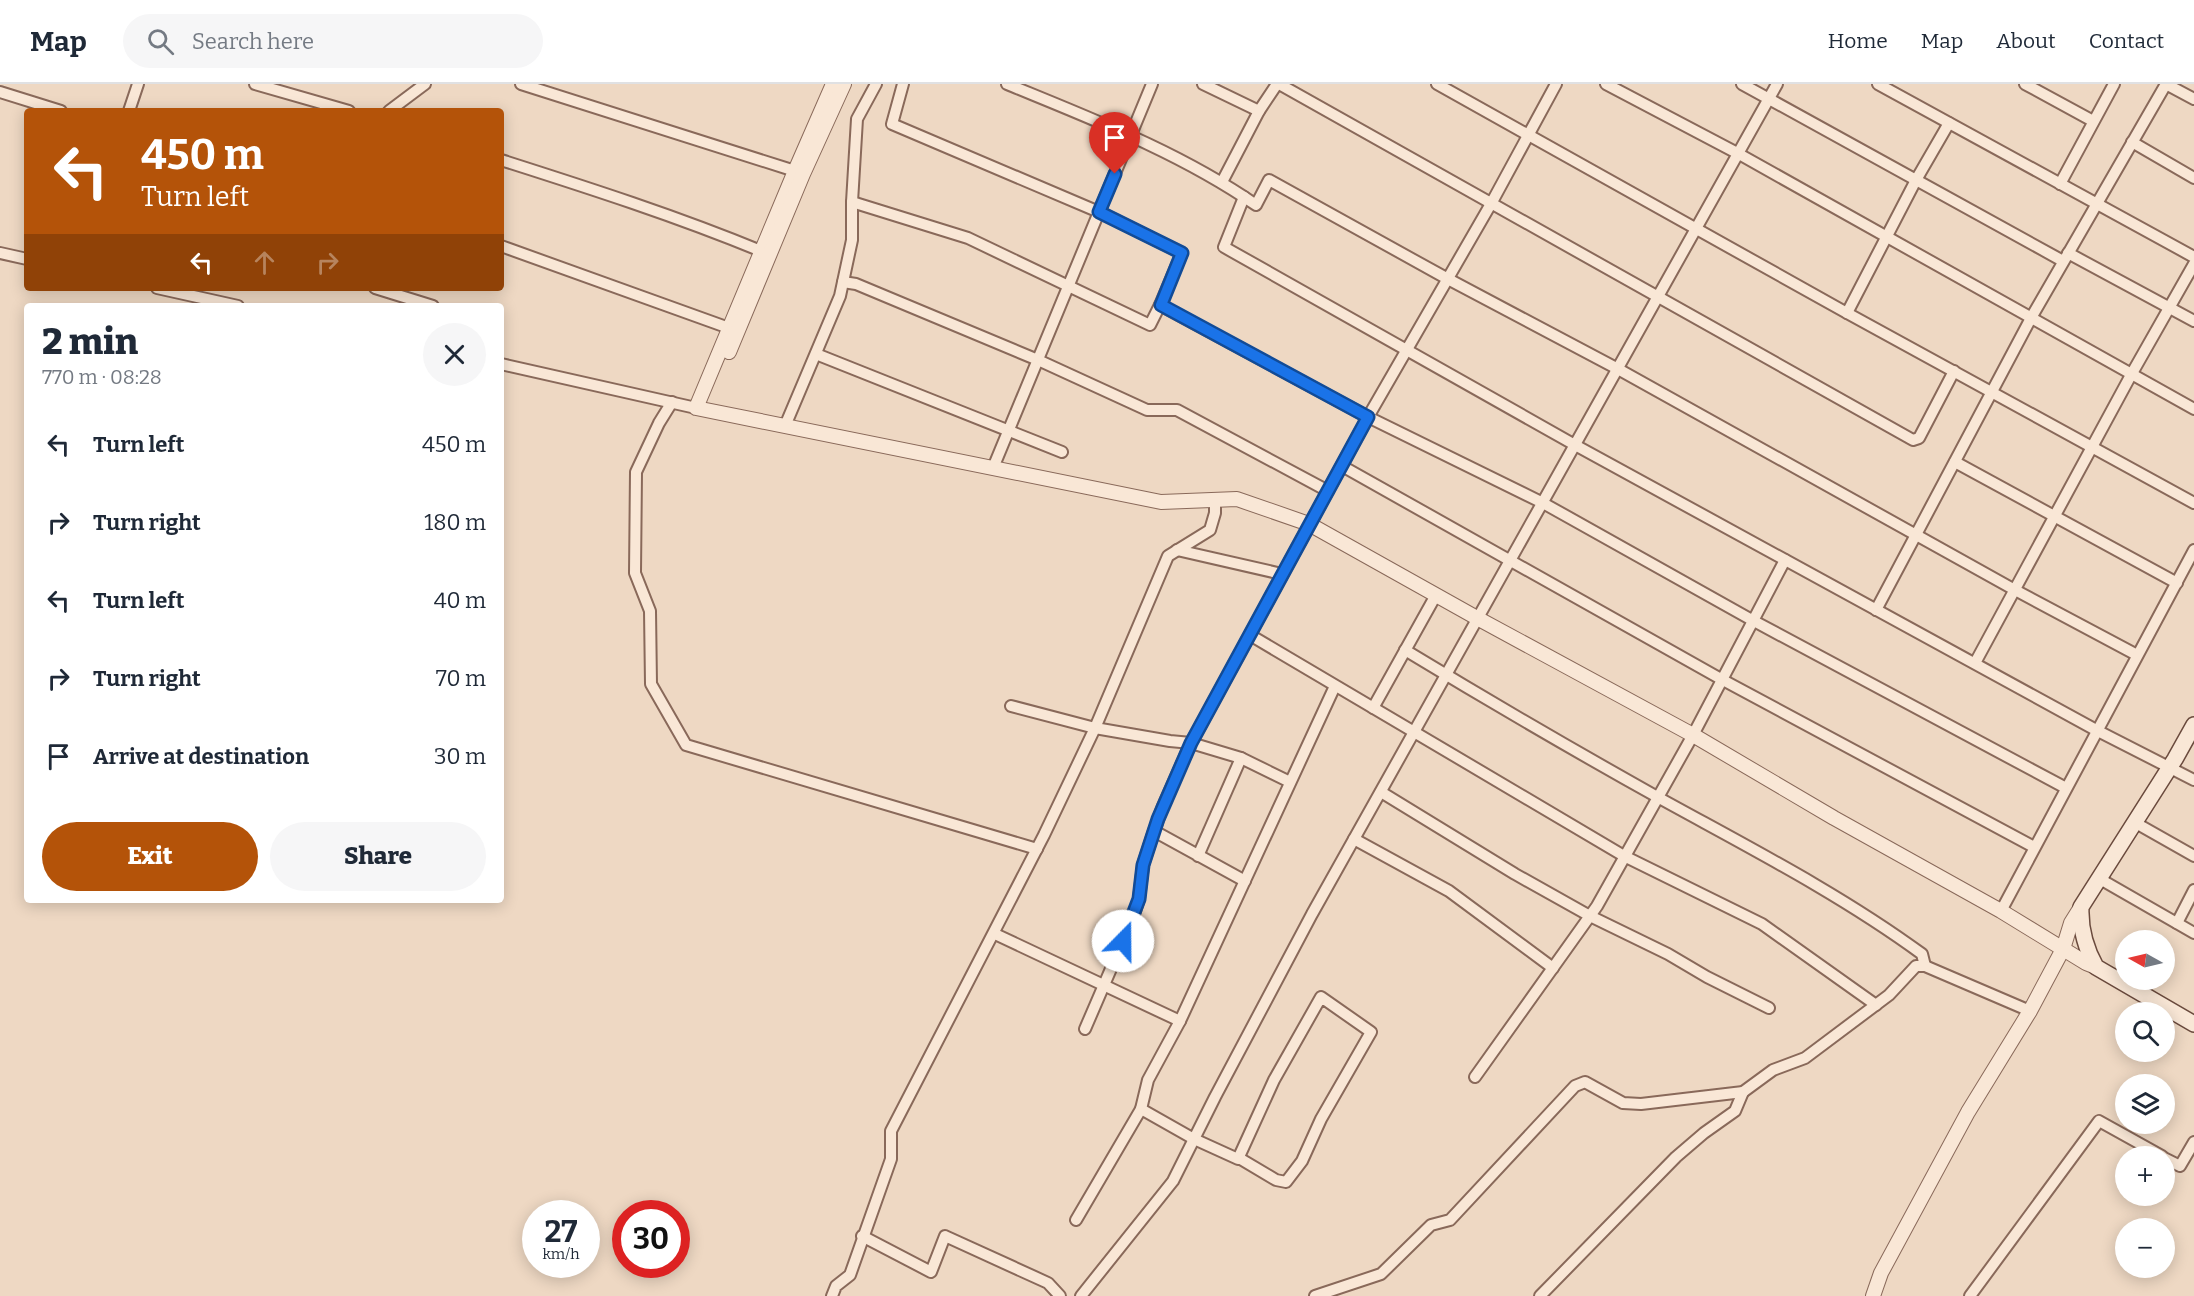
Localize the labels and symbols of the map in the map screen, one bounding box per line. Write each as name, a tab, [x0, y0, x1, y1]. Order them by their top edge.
pin	[1089, 112, 1140, 174]
position arrow	[1091, 909, 1155, 973]
north arrow	[2115, 930, 2175, 990]
speed limit sign: 30	[612, 1200, 690, 1278]

